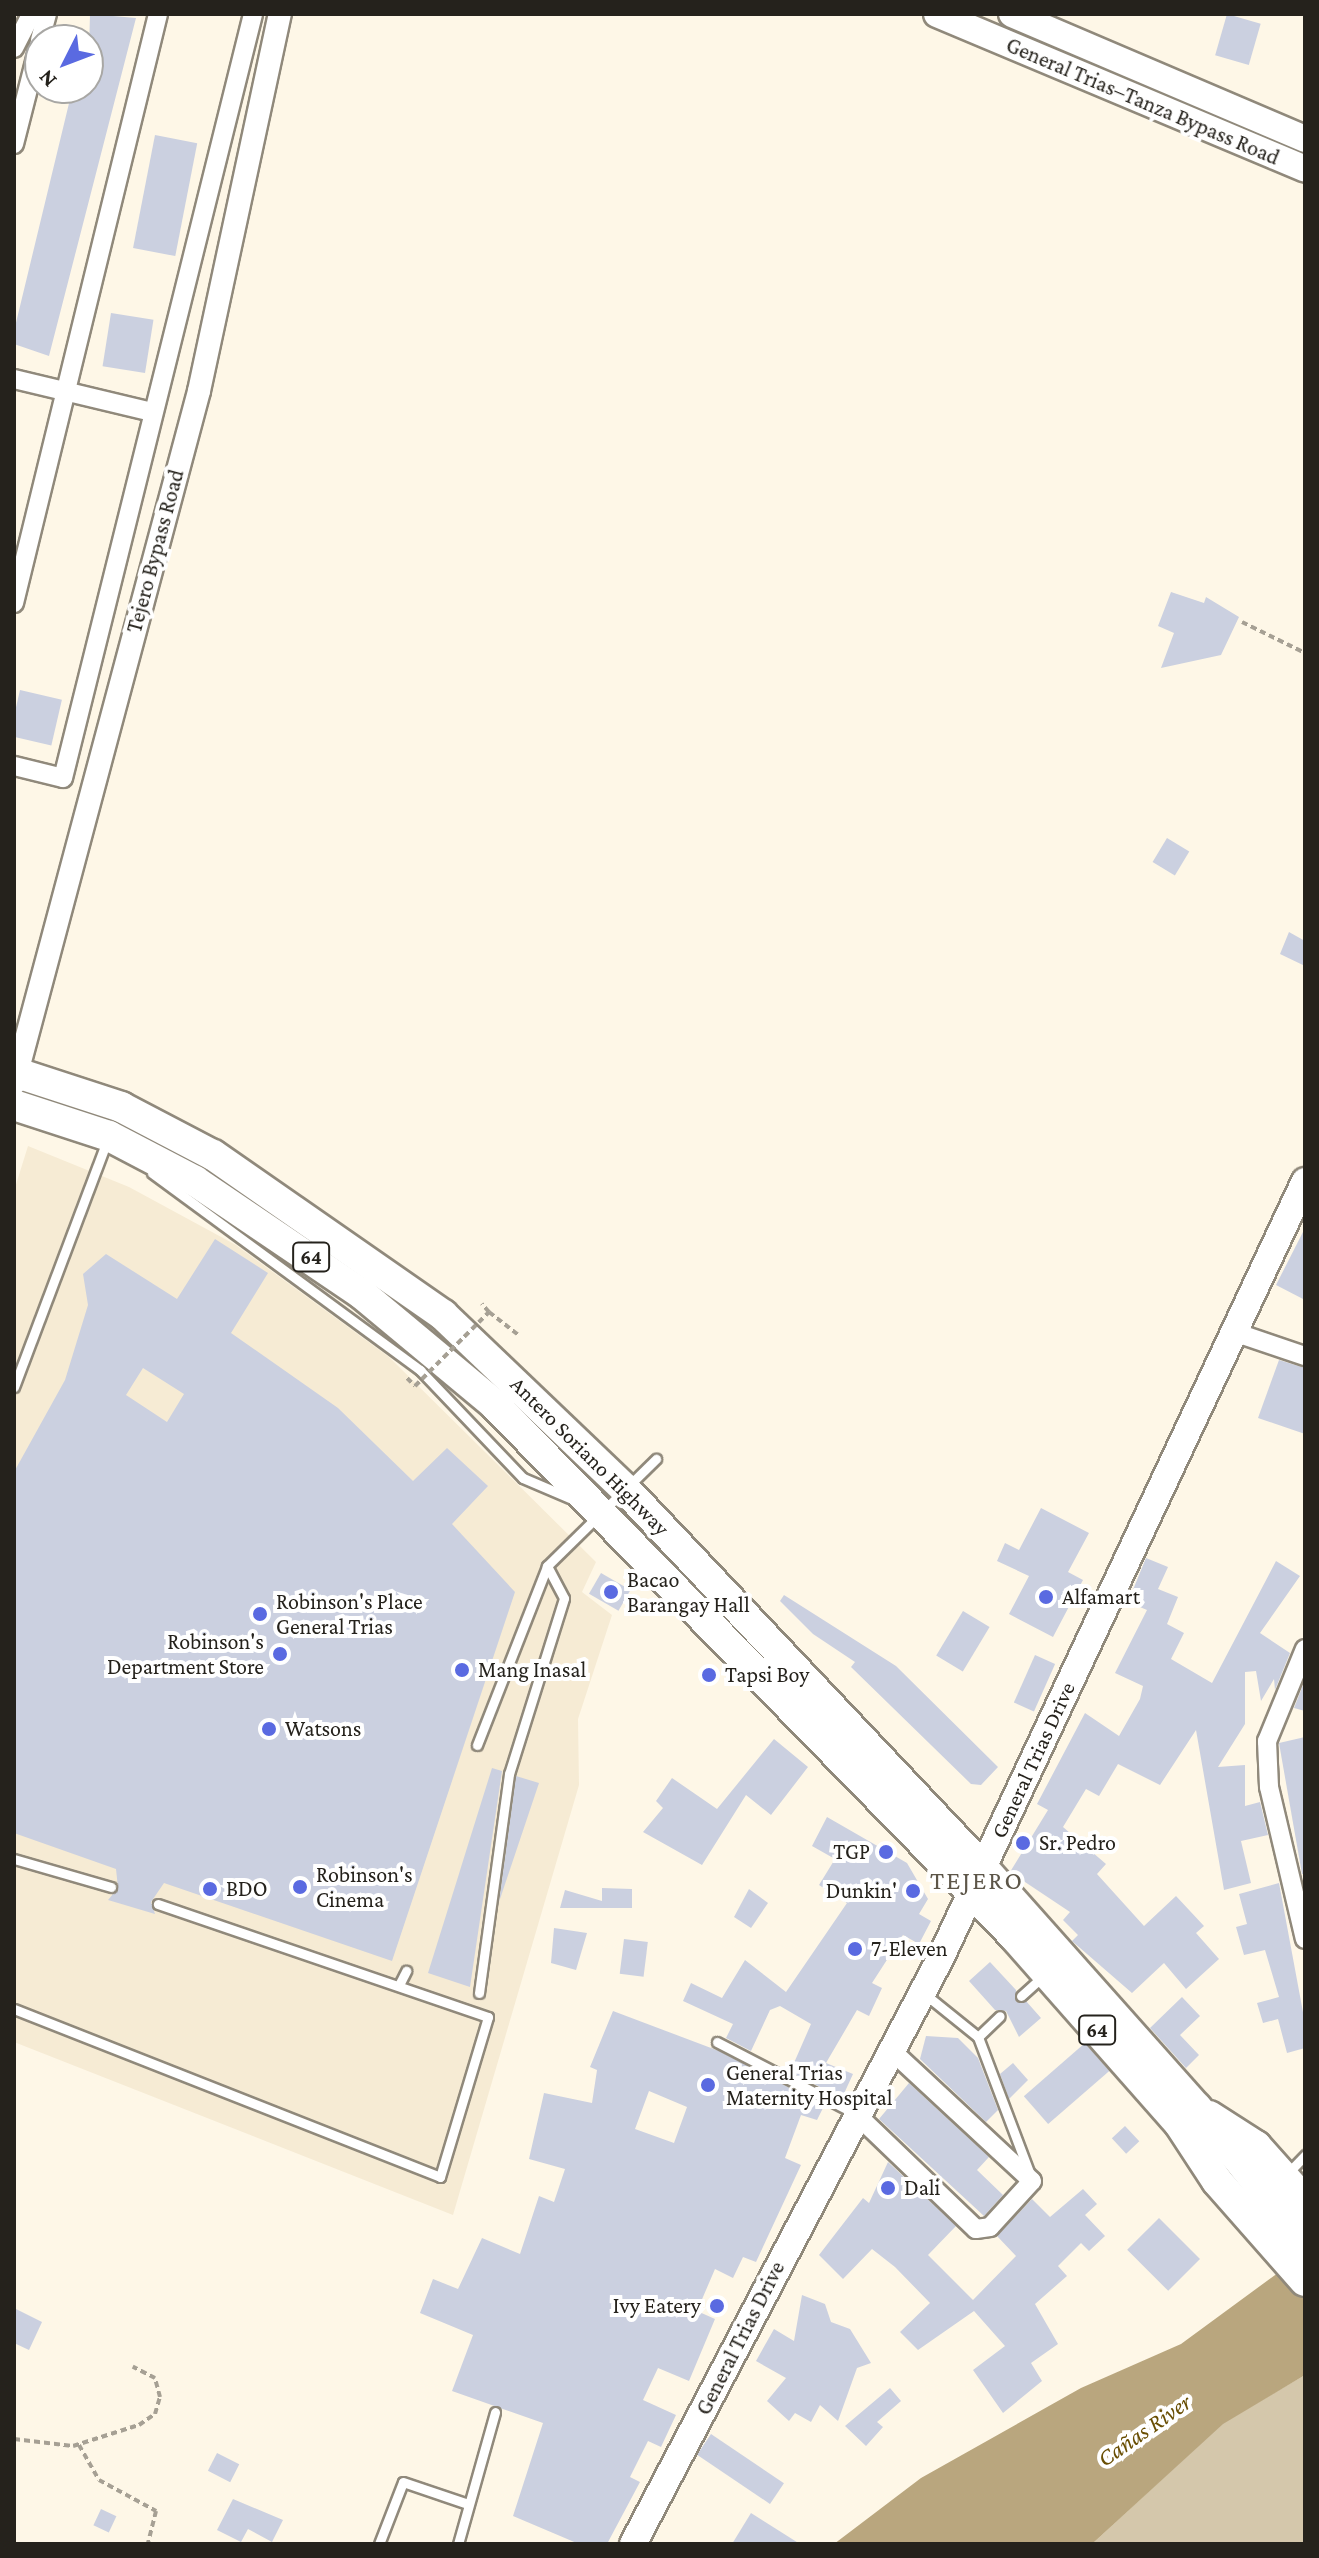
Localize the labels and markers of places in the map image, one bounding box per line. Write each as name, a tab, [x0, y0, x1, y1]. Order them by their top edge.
place label: Bacao Barangay Hall	[627, 1566, 750, 1618]
marker: Bacao Barangay Hall	[602, 1583, 620, 1601]
place label: Alfamart	[1062, 1584, 1140, 1610]
place label: Robinson's Place General Trias	[276, 1588, 423, 1640]
marker: Alfamart	[1037, 1588, 1055, 1606]
marker: Robinson's Place General Trias	[251, 1605, 269, 1623]
place label: Robinson's Department Store	[107, 1628, 264, 1680]
marker: Robinson's Department Store	[271, 1645, 289, 1663]
place label: Mang Inasal	[478, 1657, 586, 1683]
marker: Mang Inasal	[453, 1661, 471, 1679]
place label: Tapsi Boy	[725, 1662, 809, 1688]
marker: Tapsi Boy	[700, 1666, 718, 1684]
place label: Watsons	[285, 1716, 361, 1742]
marker: Watsons	[260, 1720, 278, 1738]
place label: Sr. Pedro	[1039, 1830, 1116, 1856]
marker: Sr. Pedro	[1014, 1834, 1032, 1852]
place label: TGP	[833, 1839, 870, 1865]
marker: TGP	[877, 1843, 895, 1861]
place label: Robinson's Cinema	[316, 1861, 413, 1912]
place label: BDO	[226, 1876, 267, 1902]
marker: Robinson's Cinema	[291, 1878, 309, 1896]
place label: Dunkin'	[826, 1878, 897, 1904]
marker: BDO	[201, 1880, 219, 1898]
marker: Dunkin'	[904, 1882, 922, 1900]
place label: 7-Eleven	[871, 1936, 948, 1962]
marker: 7-Eleven	[846, 1940, 864, 1958]
place label: General Trias Maternity Hospital	[726, 2059, 892, 2110]
marker: General Trias Maternity Hospital	[697, 2074, 719, 2096]
place label: Dali	[904, 2175, 940, 2201]
marker: Dali	[879, 2179, 897, 2197]
place label: Ivy Eatery	[613, 2293, 701, 2319]
marker: Ivy Eatery	[708, 2297, 726, 2315]

